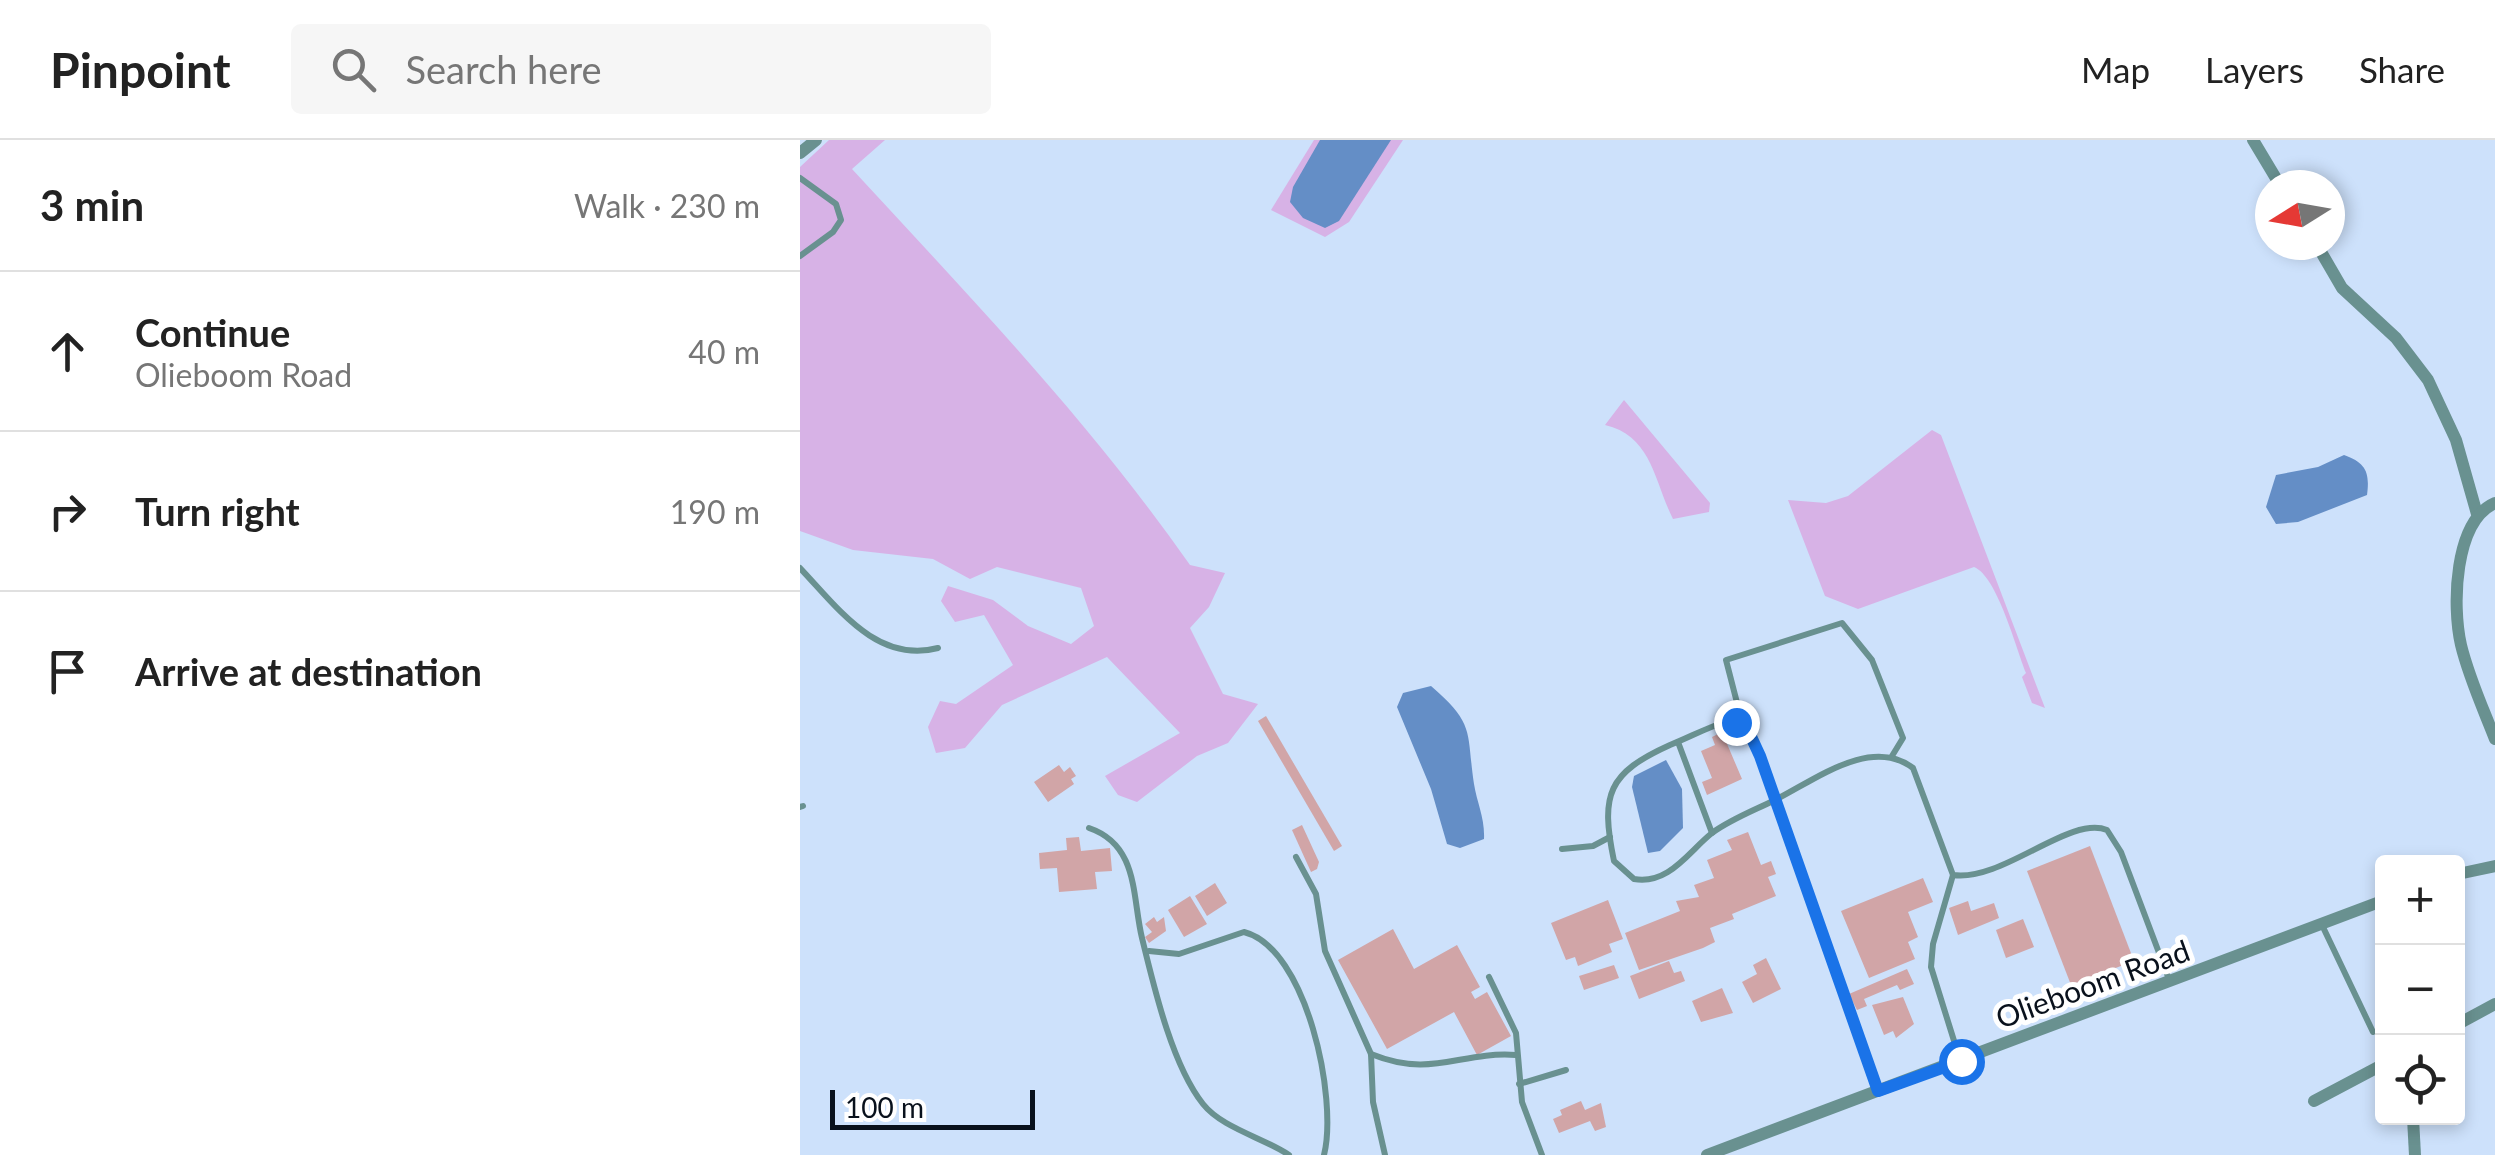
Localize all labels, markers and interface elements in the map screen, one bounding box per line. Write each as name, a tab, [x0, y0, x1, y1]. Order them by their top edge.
search box	[291, 24, 991, 114]
text: Pinpoint	[50, 41, 231, 98]
icon: search	[326, 42, 381, 97]
text: Search here	[406, 46, 602, 92]
text: Map	[2081, 48, 2150, 90]
text: Layers	[2205, 48, 2304, 90]
text: Share	[2359, 48, 2445, 90]
north arrow	[2255, 170, 2345, 260]
text: 3 min	[40, 180, 144, 230]
text: Walk · 230 m	[574, 186, 760, 225]
text: Continue	[135, 309, 290, 355]
icon: ahead	[40, 324, 95, 379]
text: 40 m	[688, 332, 760, 371]
text: Olieboom Road	[135, 355, 352, 394]
icon: right	[40, 484, 95, 539]
text: Turn right	[135, 488, 300, 534]
text: 190 m	[670, 492, 760, 531]
icon: arrive	[40, 644, 95, 699]
text: Arrive at destination	[135, 648, 482, 694]
route end	[1714, 700, 1760, 746]
map controls	[2375, 855, 2465, 1125]
button: +	[2375, 855, 2465, 945]
street label: Olieboom Road	[1991, 931, 2194, 1035]
button: −	[2375, 945, 2465, 1035]
button: locate	[2375, 1035, 2465, 1125]
route start	[1939, 1039, 1985, 1085]
scale bar	[830, 1085, 1035, 1130]
text: 100 m	[845, 1090, 924, 1124]

